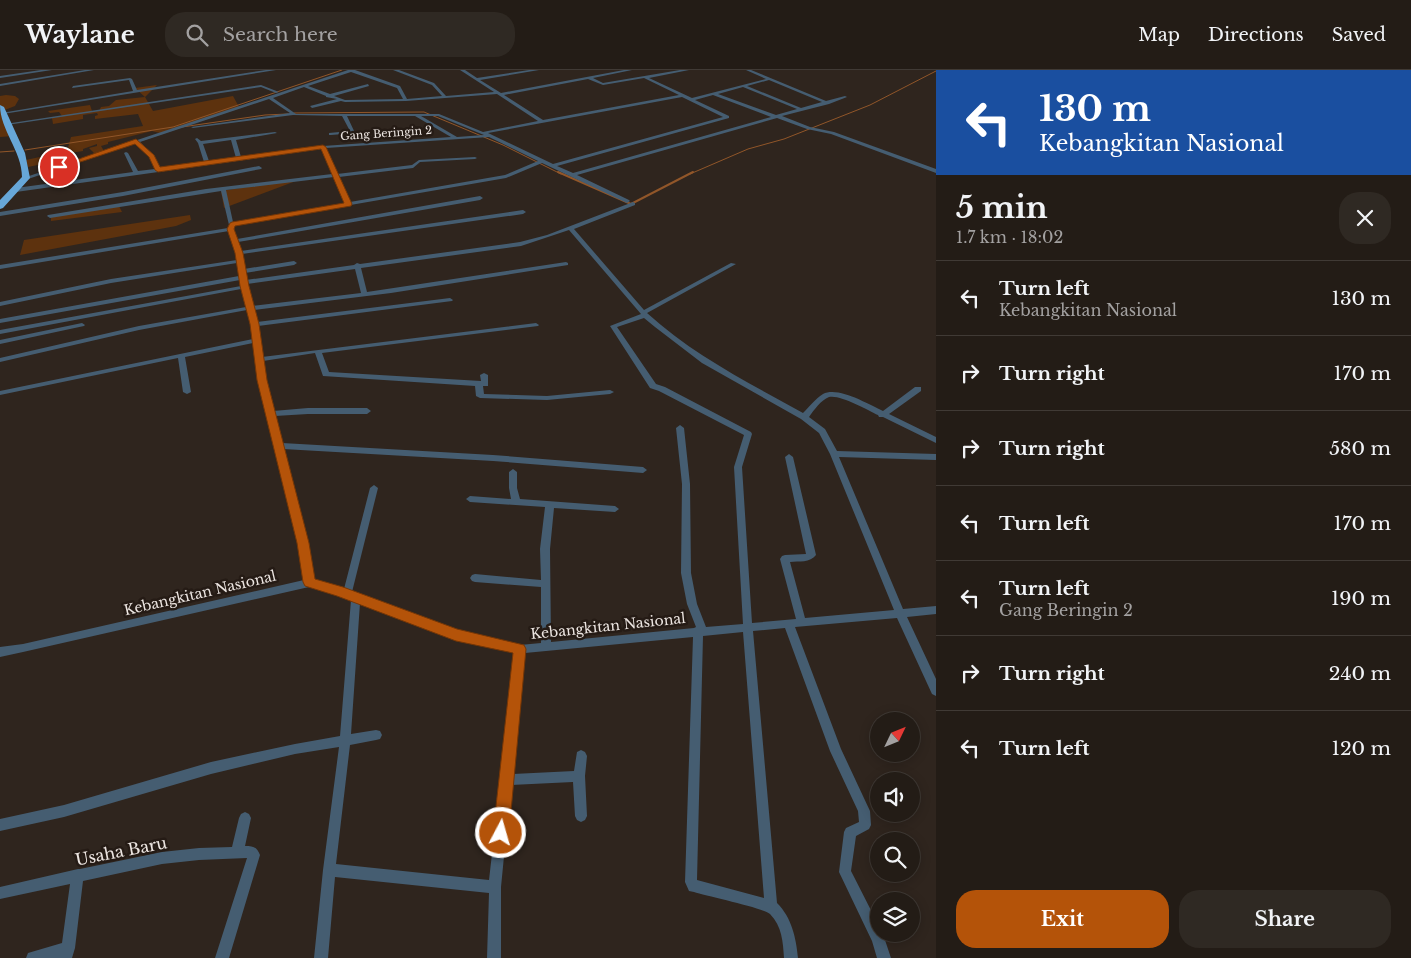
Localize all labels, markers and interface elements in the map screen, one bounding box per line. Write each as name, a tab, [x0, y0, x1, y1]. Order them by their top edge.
search box	[165, 12, 515, 57]
text: Waylane	[25, 20, 135, 49]
icon: search	[183, 21, 211, 49]
text: Search here	[223, 23, 338, 46]
text: Map	[1138, 24, 1180, 46]
text: Directions	[1208, 24, 1304, 46]
text: Saved	[1332, 24, 1386, 46]
text: 130 m	[1039, 87, 1151, 130]
icon: left	[956, 90, 1021, 155]
street label: Gang Beringin 2	[340, 123, 433, 143]
text: Kebangkitan Nasional	[1039, 130, 1284, 157]
pin	[38, 146, 80, 188]
icon: arrive	[45, 153, 73, 181]
text: 5 min	[956, 189, 1048, 226]
button: close	[1339, 192, 1391, 244]
text: 1.7 km · 18:02	[956, 227, 1063, 247]
text: Turn left	[999, 277, 1090, 300]
icon: left	[956, 284, 984, 312]
text: 130 m	[1331, 287, 1391, 310]
text: Kebangkitan Nasional	[999, 300, 1177, 320]
icon: right	[956, 359, 984, 387]
text: Turn right	[999, 362, 1105, 385]
text: 170 m	[1334, 362, 1391, 385]
icon: right	[956, 434, 984, 462]
text: Turn right	[999, 437, 1105, 460]
text: 580 m	[1329, 437, 1391, 460]
icon: left	[956, 509, 984, 537]
text: Turn left	[999, 512, 1090, 535]
text: 170 m	[1334, 512, 1391, 535]
street label: Kebangkitan Nasional	[122, 567, 278, 619]
text: Turn left	[999, 577, 1090, 600]
icon: left	[956, 584, 984, 612]
text: 190 m	[1331, 587, 1391, 610]
text: Gang Beringin 2	[999, 600, 1133, 620]
street label: Kebangkitan Nasional	[530, 609, 687, 643]
icon: right	[956, 659, 984, 687]
text: Turn right	[999, 662, 1105, 685]
text: 240 m	[1329, 662, 1391, 685]
north arrow	[870, 712, 920, 762]
map controls	[870, 712, 920, 942]
icon: left	[956, 734, 984, 762]
text: Turn left	[999, 737, 1090, 760]
text: 120 m	[1331, 737, 1391, 760]
button: sound	[870, 772, 920, 822]
position arrow	[474, 806, 526, 858]
street label: Usaha Baru	[73, 832, 169, 870]
button: search	[870, 832, 920, 882]
button: Exit	[956, 890, 1169, 948]
button: Share	[1179, 890, 1391, 948]
button: layers	[870, 892, 920, 942]

